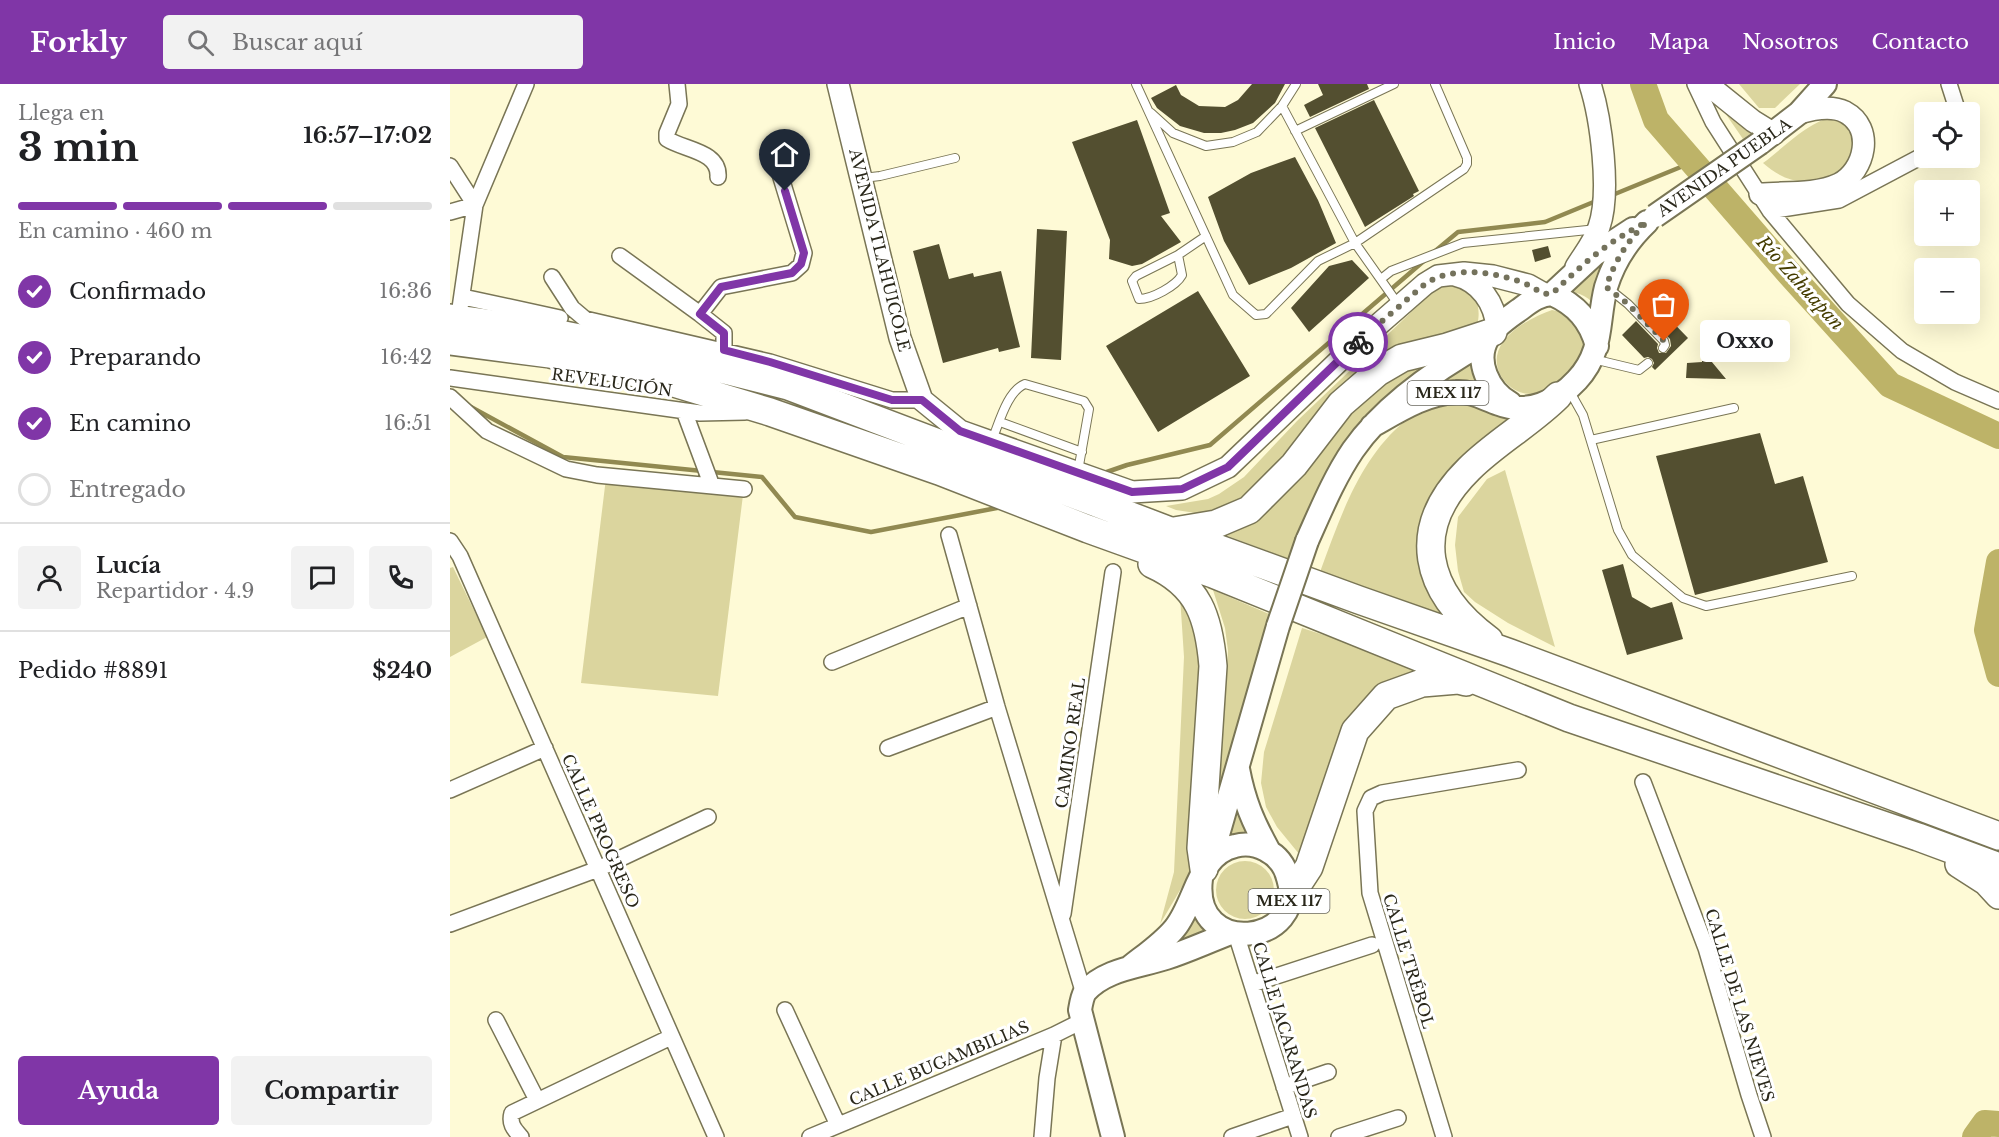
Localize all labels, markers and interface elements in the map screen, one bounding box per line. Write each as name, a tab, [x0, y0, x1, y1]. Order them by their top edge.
search box	[163, 15, 583, 69]
text: Forkly	[30, 25, 127, 60]
icon: search	[184, 26, 217, 59]
text: Buscar aquí	[232, 29, 362, 56]
text: Inicio	[1553, 29, 1616, 55]
text: Mapa	[1649, 29, 1709, 55]
text: Nosotros	[1742, 29, 1838, 55]
text: Contacto	[1871, 29, 1969, 55]
text: Llega en	[18, 101, 104, 125]
map controls	[1914, 102, 1980, 324]
button: locate	[1914, 102, 1980, 168]
street label: AVENIDA PUEBLA	[1652, 113, 1795, 221]
text: 16:57–17:02	[303, 122, 432, 149]
text: 3 min	[18, 123, 139, 172]
pin	[759, 129, 810, 191]
icon: home	[768, 138, 801, 171]
street label: AVENIDA TLAHUICOLE	[845, 145, 915, 354]
button: +	[1914, 180, 1980, 246]
text: En camino · 460 m	[18, 219, 212, 243]
water label: Río Zahuapan	[1751, 231, 1848, 335]
button: −	[1914, 258, 1980, 324]
icon: check	[18, 275, 51, 308]
text: Confirmado	[69, 278, 206, 305]
text: 16:36	[379, 279, 432, 303]
pin	[1638, 279, 1689, 341]
icon: bag	[1647, 288, 1680, 321]
courier	[1328, 312, 1388, 372]
callout: Oxxo	[1700, 320, 1790, 362]
icon: bike	[1342, 326, 1375, 359]
text: Oxxo	[1716, 329, 1774, 353]
icon: check	[18, 341, 51, 374]
text: Preparando	[69, 344, 201, 371]
text: 16:42	[381, 345, 432, 369]
street label: REVELUCIÓN	[550, 364, 674, 400]
road number: MEX 117	[1408, 381, 1488, 405]
icon: check	[18, 407, 51, 440]
text: En camino	[69, 410, 191, 437]
text: 16:51	[384, 411, 432, 435]
text: Entregado	[69, 476, 186, 503]
button: person	[18, 546, 81, 609]
button: chat	[291, 546, 354, 609]
button: phone	[369, 546, 432, 609]
text: Lucía	[96, 552, 161, 579]
text: Repartidor · 4.9	[96, 579, 254, 603]
text: Pedido #8891	[18, 657, 168, 684]
text: $240	[372, 657, 432, 684]
street label: CAMINO REAL	[1051, 676, 1089, 809]
street label: CALLE PROGRESO	[558, 751, 644, 911]
road number: MEX 117	[1248, 889, 1330, 913]
street label: CALLE TRÉBOL	[1379, 891, 1439, 1031]
street label: CALLE DE LAS NIEVES	[1701, 906, 1779, 1104]
street label: CALLE JACARANDAS	[1249, 939, 1321, 1121]
street label: CALLE BUGAMBILIAS	[846, 1016, 1032, 1110]
button: Ayuda	[18, 1056, 219, 1125]
button: Compartir	[231, 1056, 432, 1125]

